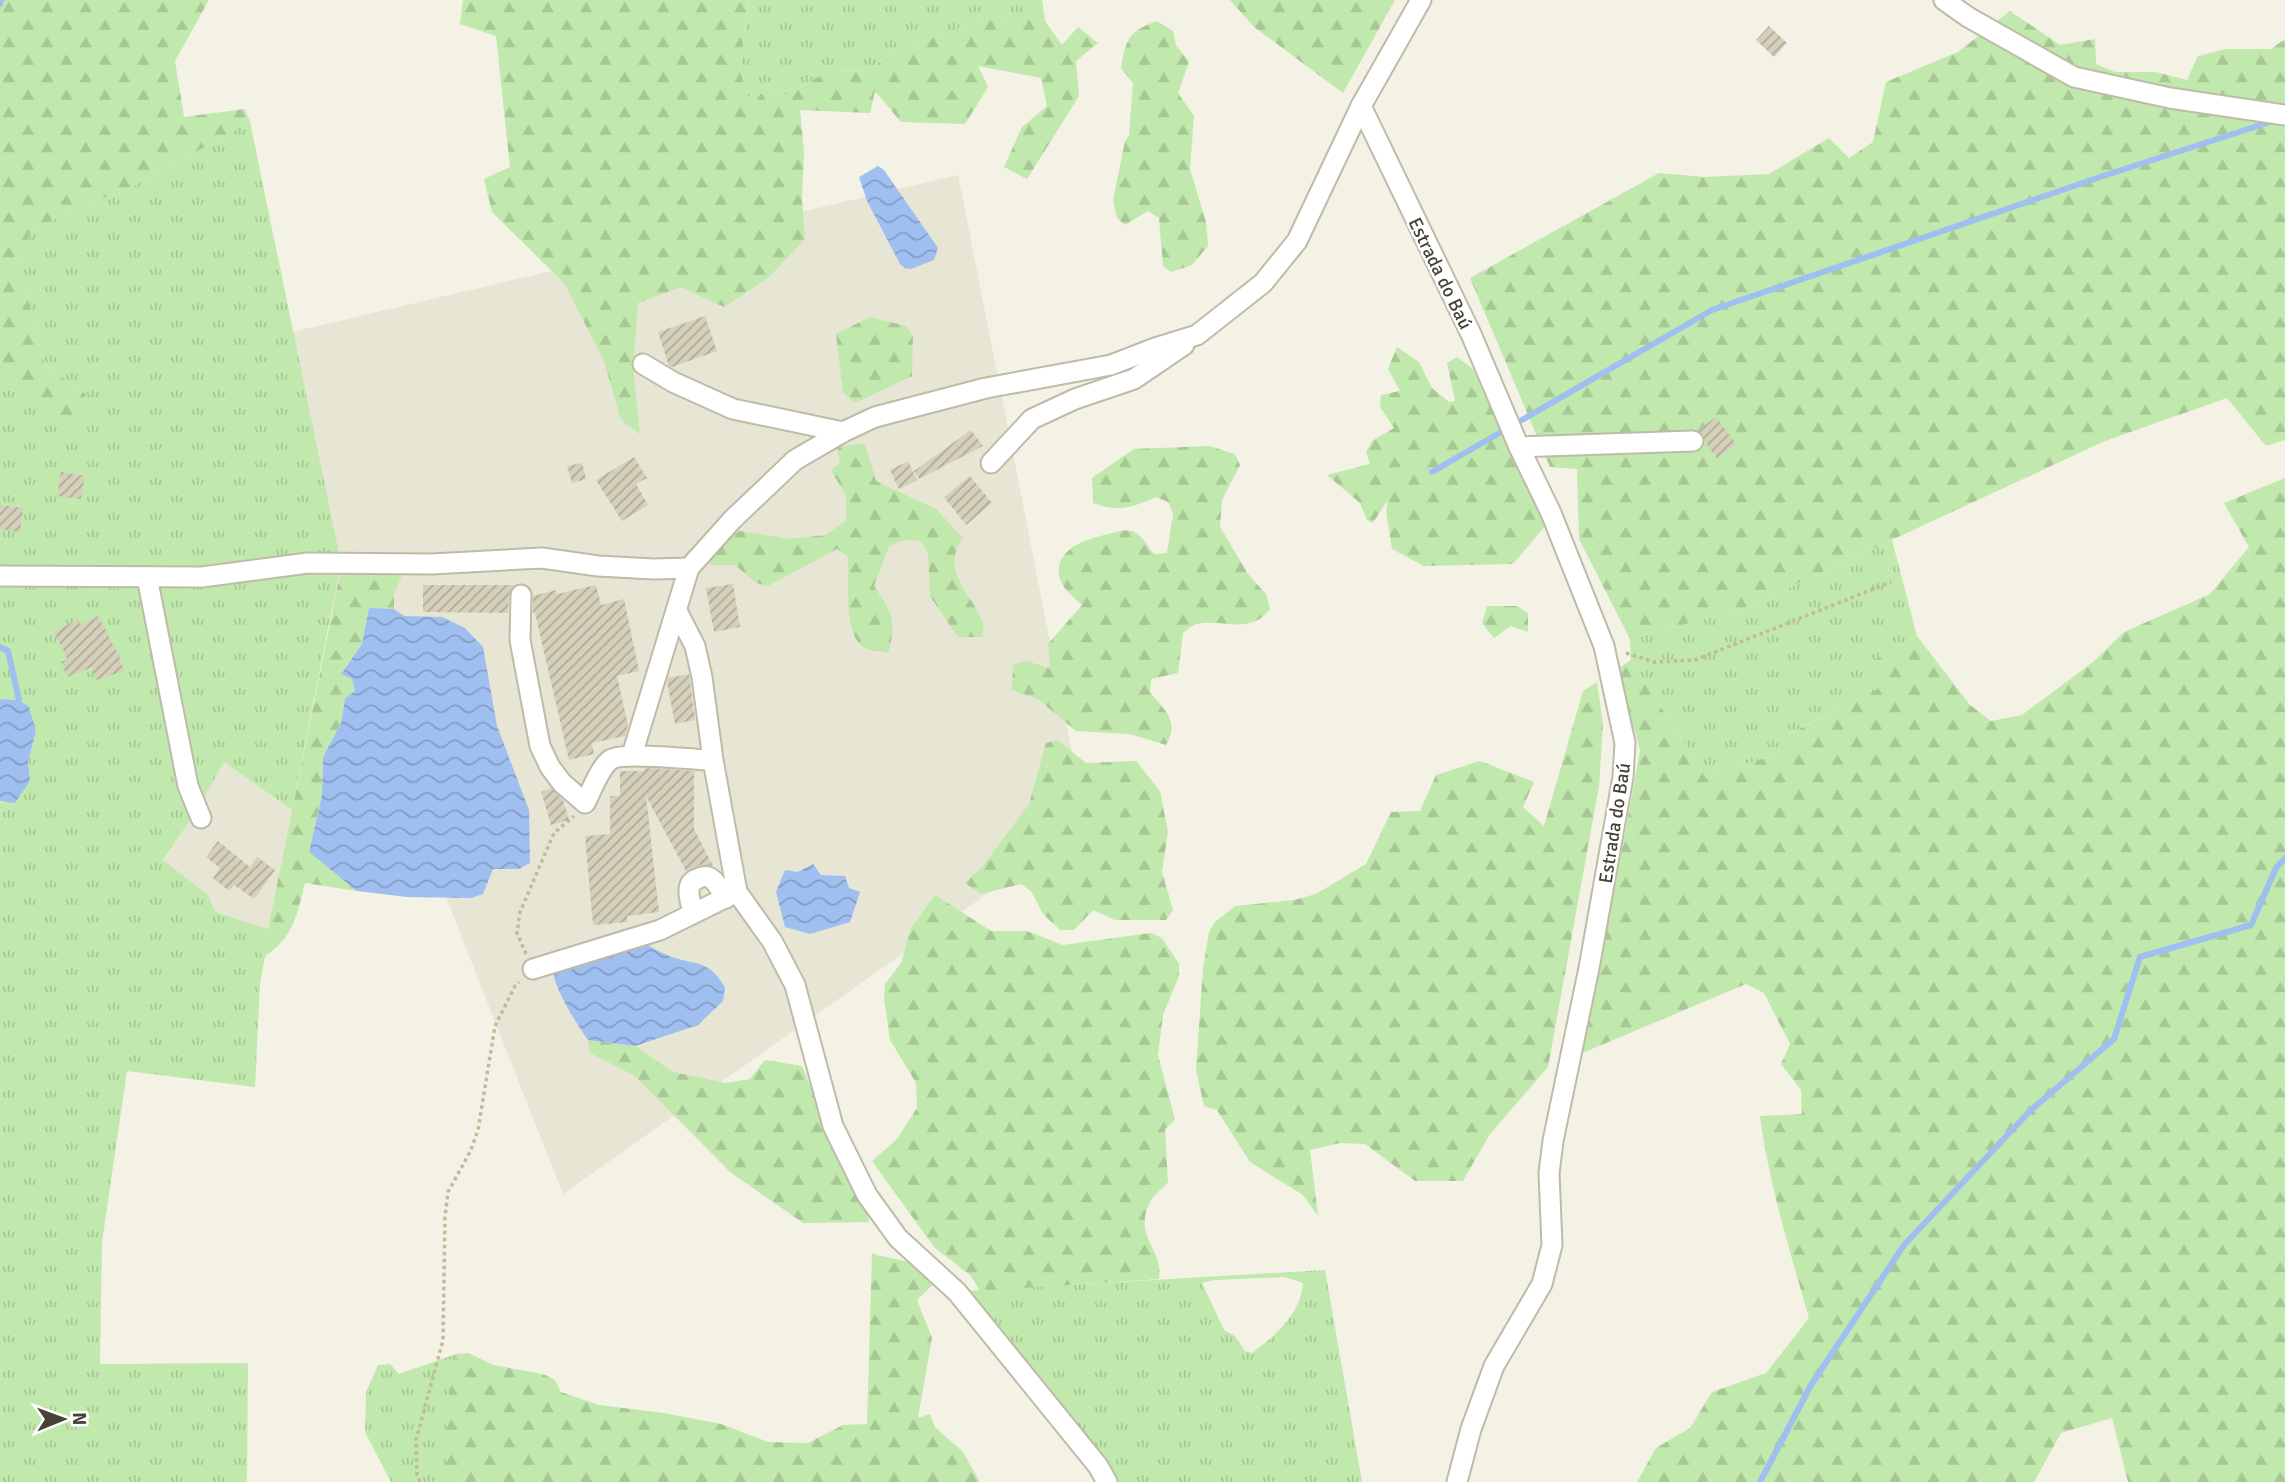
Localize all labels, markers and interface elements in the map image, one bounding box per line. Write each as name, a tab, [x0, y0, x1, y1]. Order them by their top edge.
street label: Estrada do Baú	[1403, 213, 1478, 333]
street label: Estrada do Baú	[1594, 761, 1636, 885]
north arrow	[28, 1384, 98, 1454]
text: N	[67, 1412, 91, 1426]

